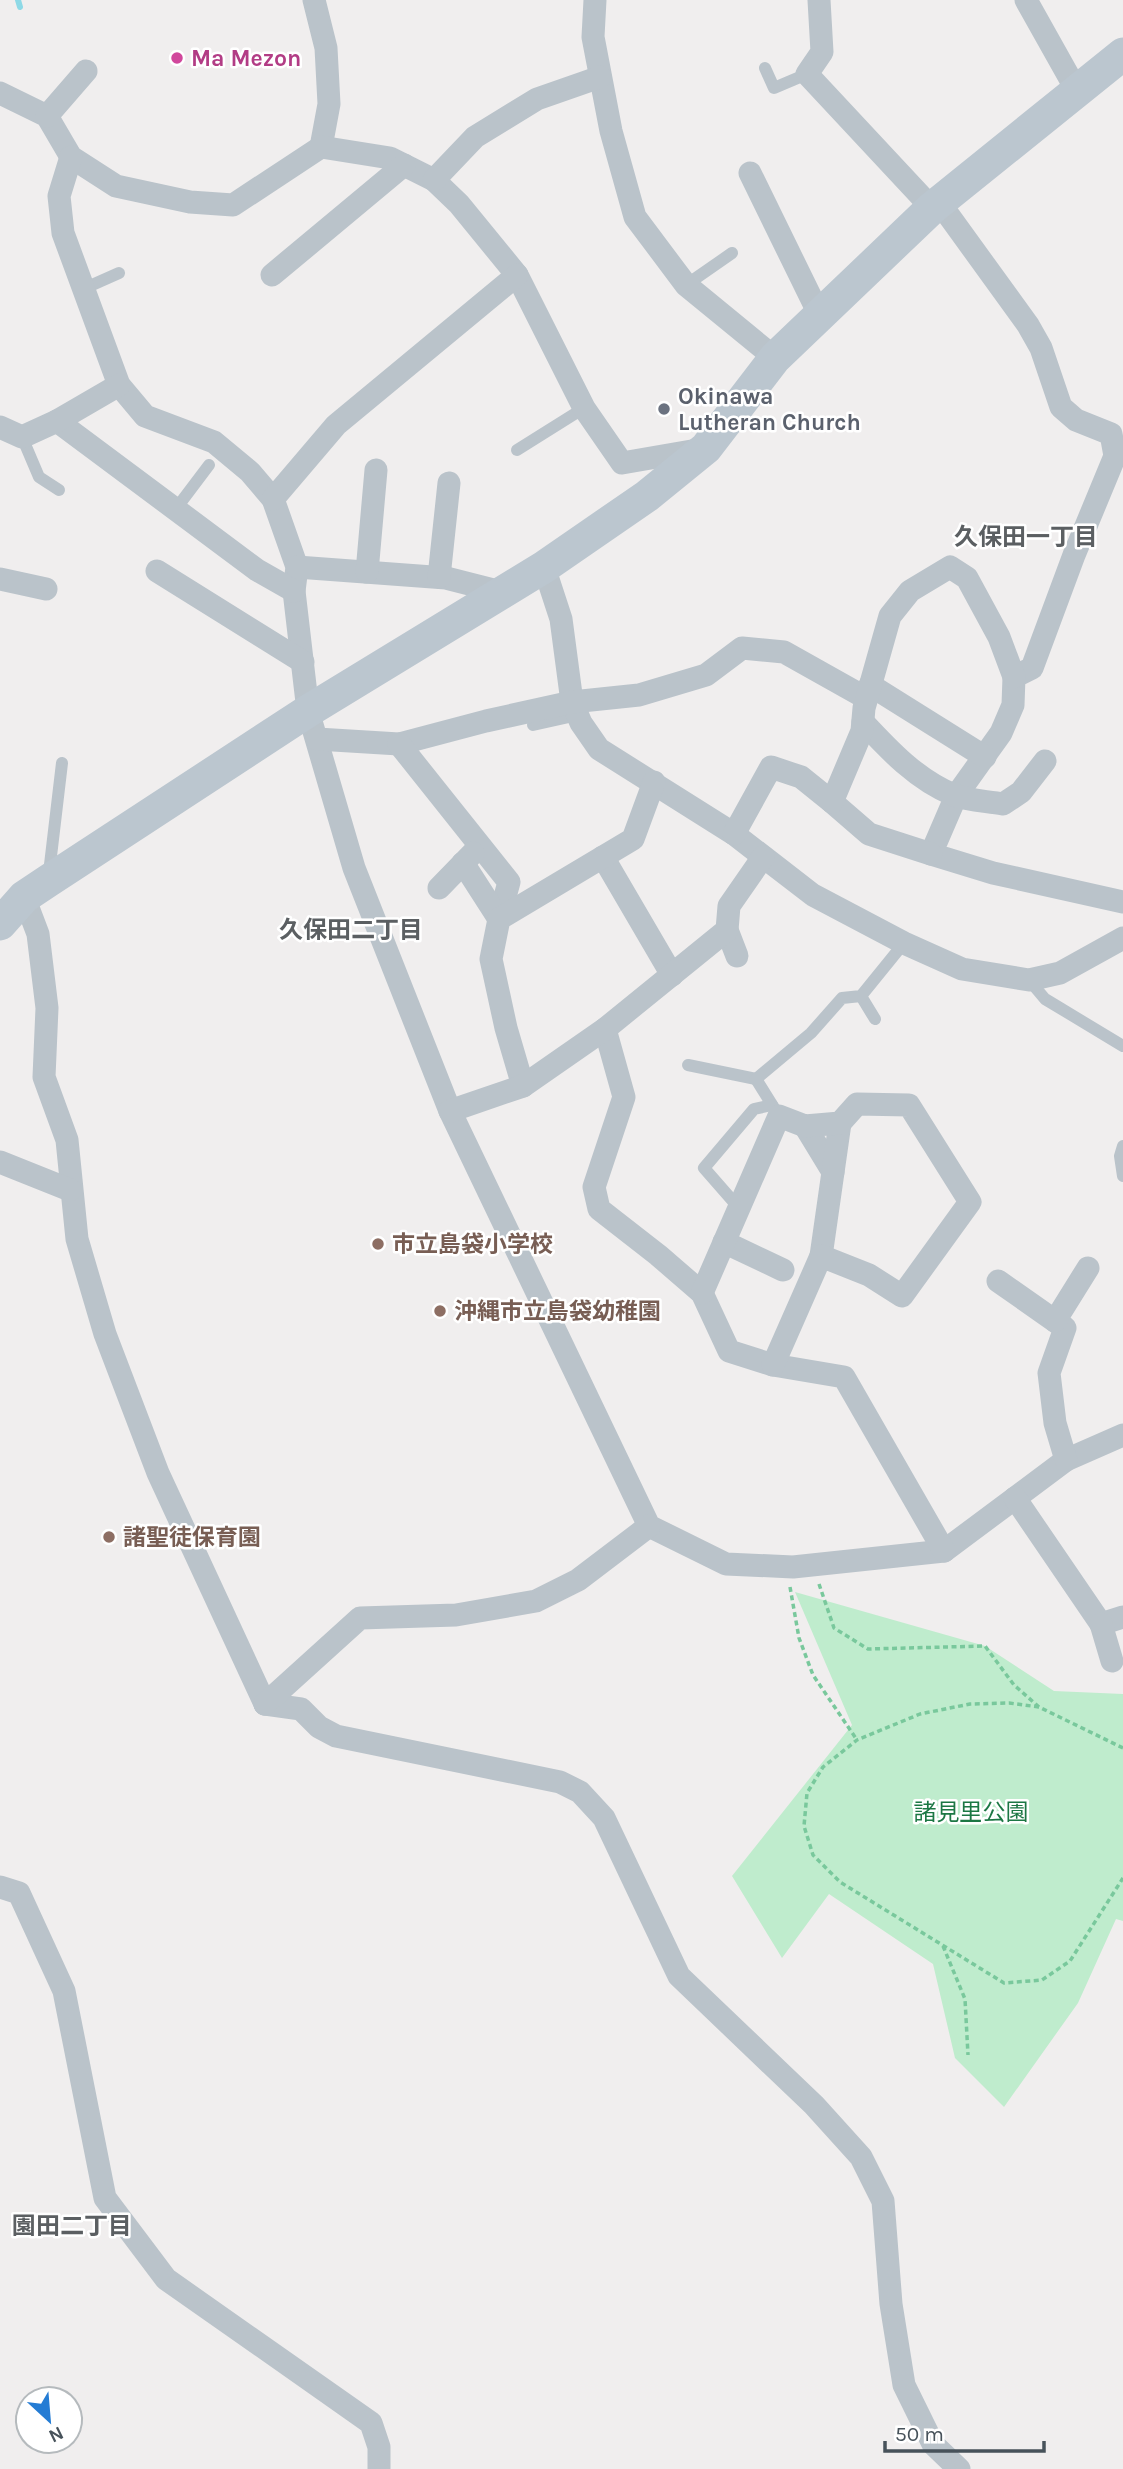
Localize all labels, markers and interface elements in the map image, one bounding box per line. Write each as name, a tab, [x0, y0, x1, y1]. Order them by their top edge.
place label: Ma Mezon	[191, 45, 301, 72]
marker: Ma Mezon	[169, 50, 185, 66]
place label: Okinawa Lutheran Church	[678, 383, 861, 436]
marker: Okinawa Lutheran Church	[656, 401, 672, 417]
district label: 久保田一丁目	[954, 523, 1098, 551]
district label: 久保田二丁目	[279, 916, 423, 944]
place label: 市立島袋小学校	[392, 1231, 553, 1258]
marker: 市立島袋小学校	[370, 1236, 386, 1252]
place label: 沖縄市立島袋幼稚園	[454, 1298, 661, 1325]
marker: 沖縄市立島袋幼稚園	[432, 1303, 448, 1319]
place label: 諸聖徒保育園	[123, 1524, 261, 1551]
marker: 諸聖徒保育園	[101, 1529, 117, 1545]
park label: 諸見里公園	[914, 1799, 1029, 1826]
district label: 園田二丁目	[12, 2212, 132, 2240]
north arrow	[14, 2385, 84, 2455]
scale bar	[885, 2410, 1044, 2454]
text: N	[45, 2422, 67, 2447]
text: 50 m	[895, 2422, 944, 2446]

